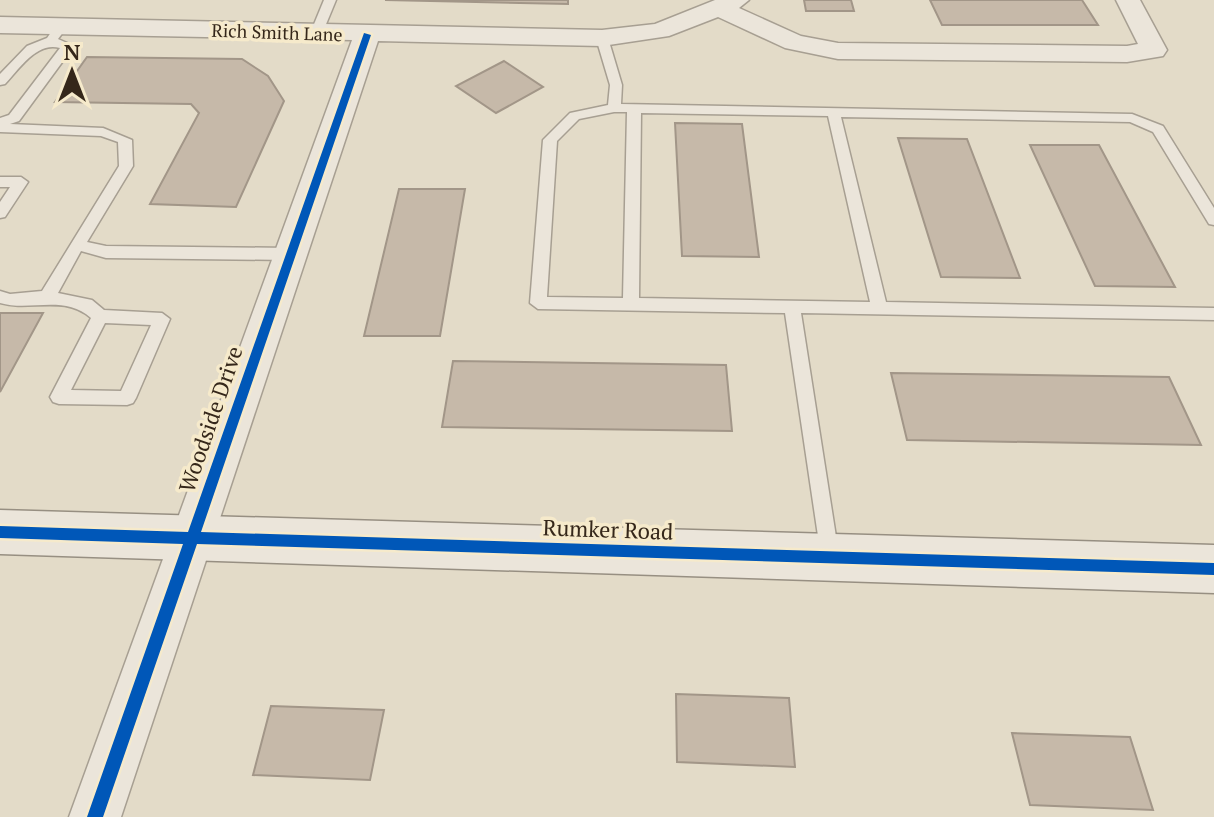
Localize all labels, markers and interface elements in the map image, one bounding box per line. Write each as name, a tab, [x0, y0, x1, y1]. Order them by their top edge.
street label: Rich Smith Lane	[211, 18, 343, 46]
north arrow	[32, 32, 112, 112]
text: N	[64, 37, 81, 66]
street label: Woodside Drive	[171, 342, 249, 496]
street label: Rumker Road	[542, 512, 674, 546]

